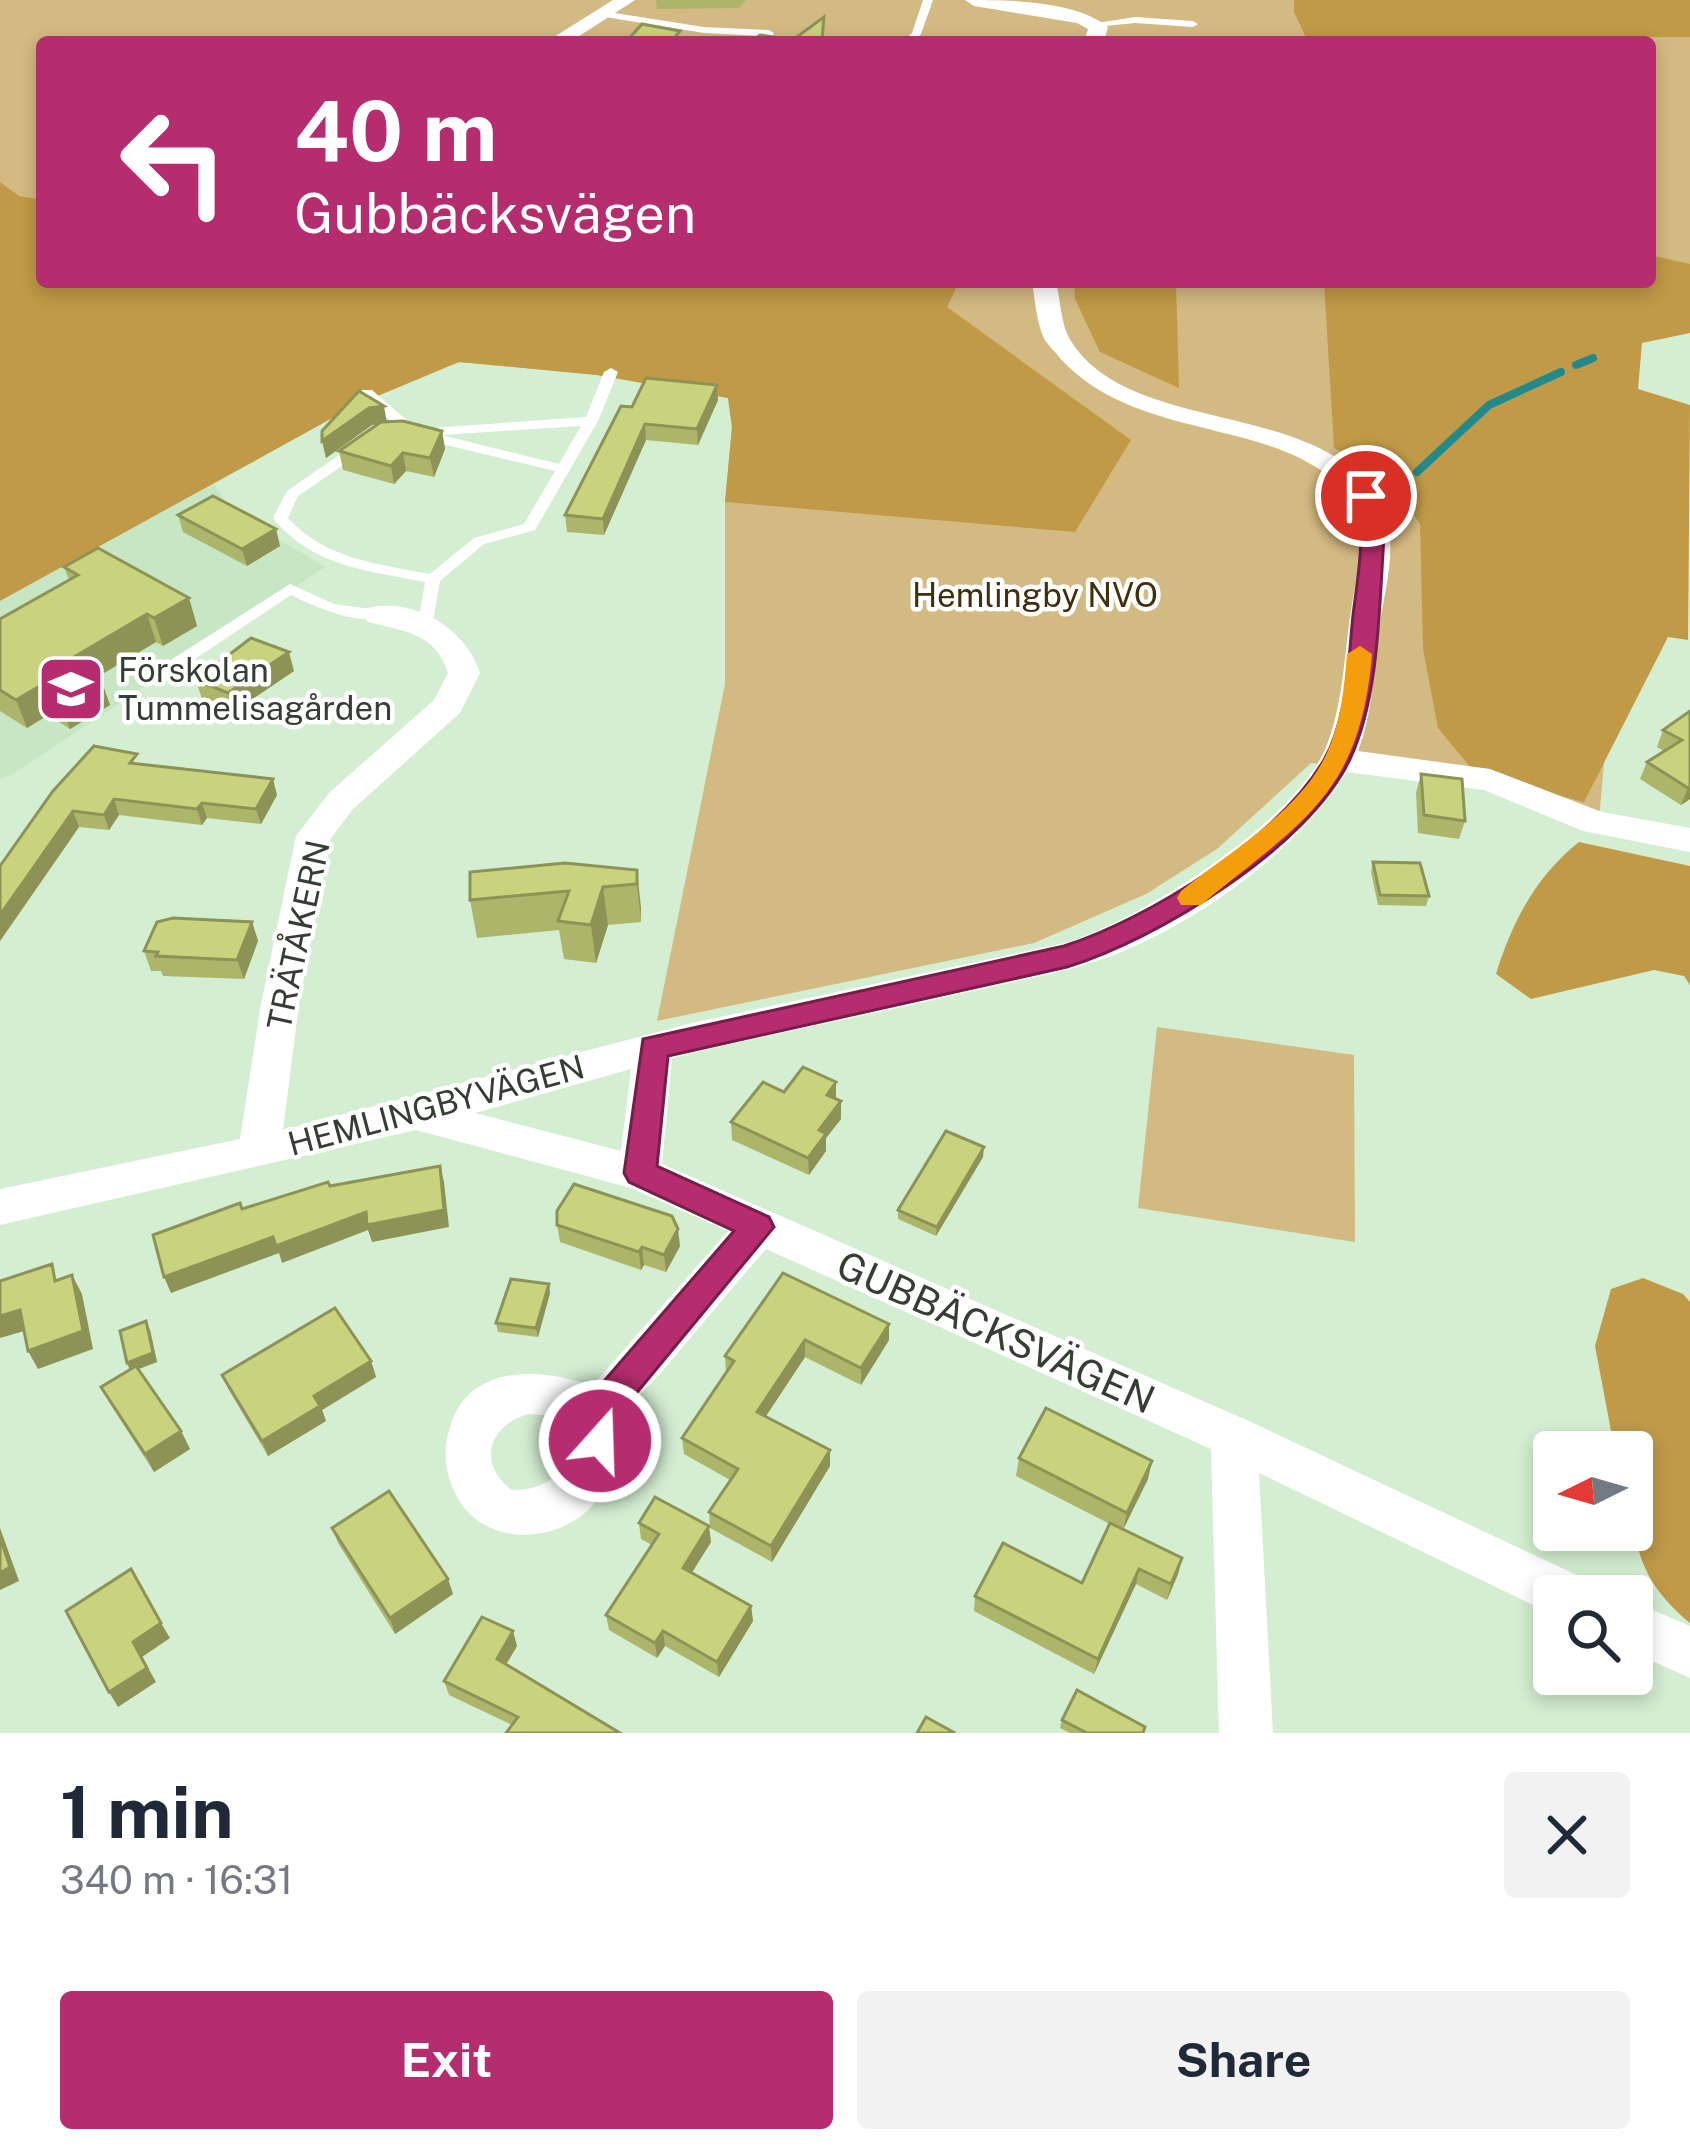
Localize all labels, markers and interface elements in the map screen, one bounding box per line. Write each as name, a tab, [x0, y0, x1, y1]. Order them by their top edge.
text: 40 m	[294, 81, 497, 180]
icon: left	[96, 84, 252, 240]
text: Gubbäcksvägen	[294, 182, 696, 245]
pin	[1315, 445, 1417, 547]
icon: arrive	[1333, 463, 1399, 529]
park label: Hemlingby NVO	[912, 576, 1158, 614]
place label: Förskolan Tummelisagården	[118, 651, 392, 727]
school or university icon: Förskolan Tummelisagården	[36, 654, 106, 724]
street label: TRÄTÅKERN	[256, 836, 337, 1033]
street label: HEMLINGBYVÄGEN	[283, 1046, 588, 1163]
street label: GUBBÄCKSVÄGEN	[830, 1241, 1162, 1423]
position arrow	[537, 1378, 663, 1504]
north arrow	[1533, 1431, 1653, 1551]
map controls	[1533, 1431, 1653, 1695]
button: search	[1533, 1575, 1653, 1695]
text: 1 min	[60, 1770, 234, 1854]
button: close	[1504, 1772, 1630, 1898]
text: 340 m · 16:31	[60, 1857, 293, 1903]
button: Exit	[60, 1991, 833, 2129]
button: Share	[857, 1991, 1630, 2129]

